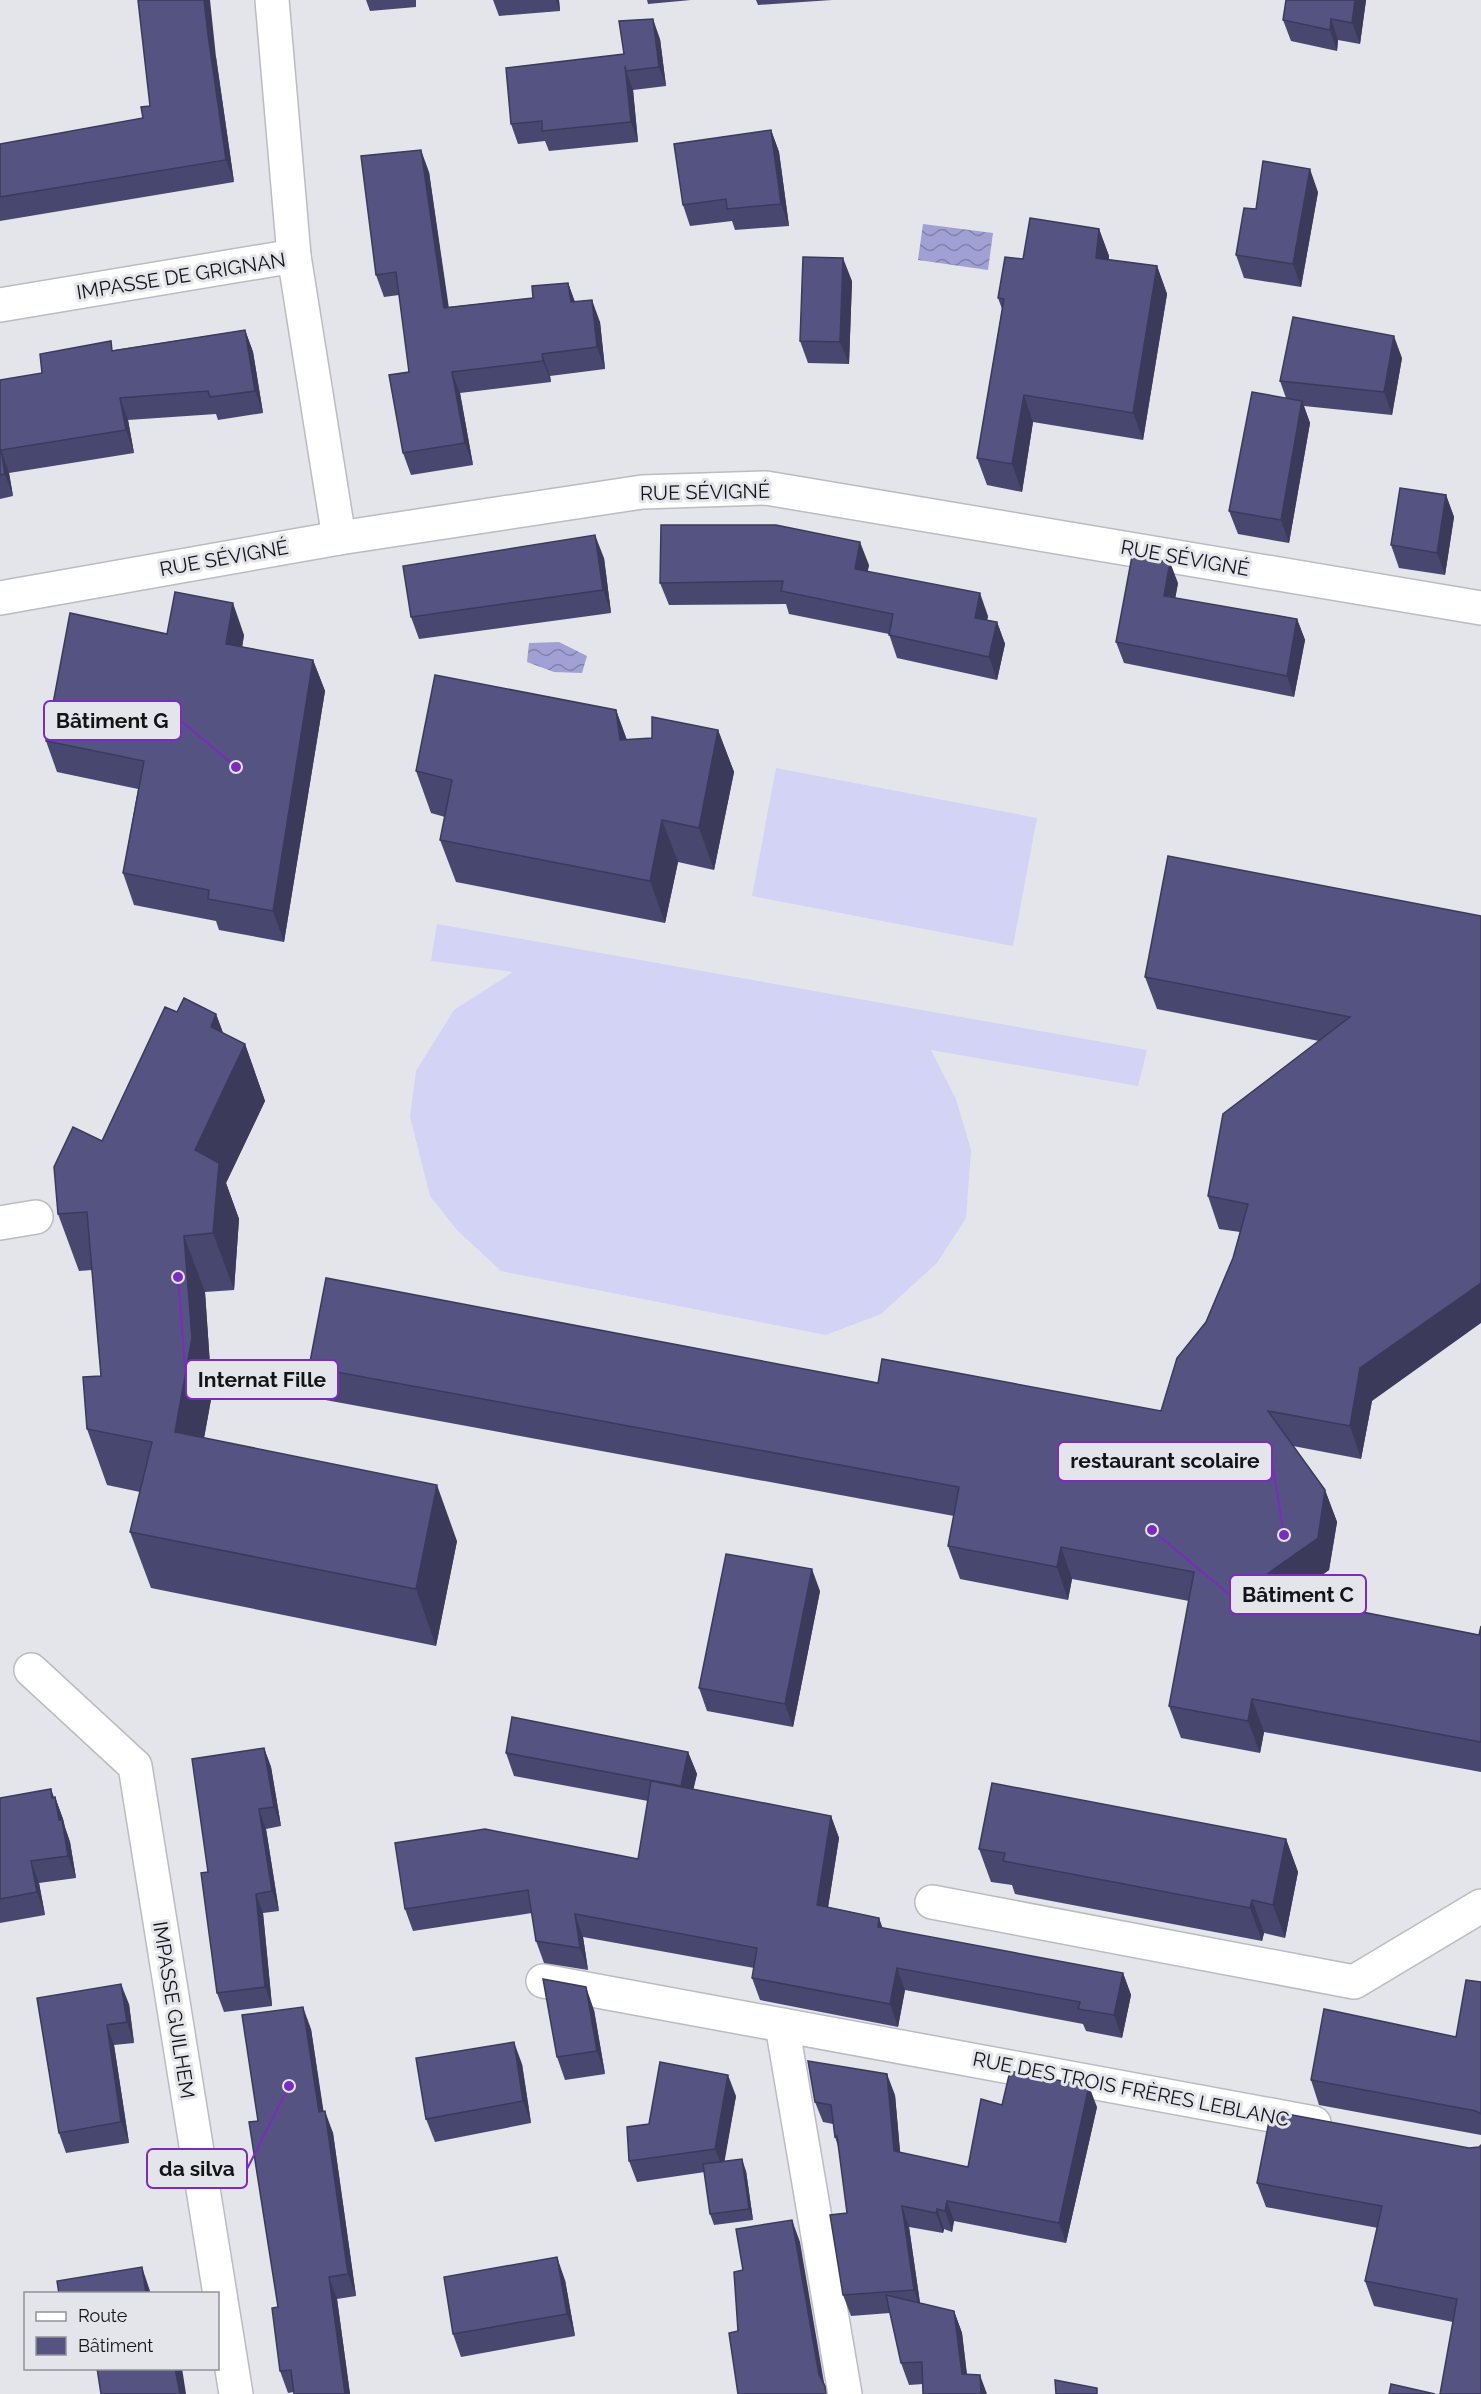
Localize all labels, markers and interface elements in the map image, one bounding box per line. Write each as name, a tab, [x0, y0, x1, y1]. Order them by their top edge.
street label: IMPASSE DE GRIGNAN	[75, 248, 287, 304]
street label: RUE SÉVIGNÉ	[640, 479, 770, 505]
street label: RUE SÉVIGNÉ	[158, 535, 290, 581]
street label: RUE SÉVIGNÉ	[1119, 535, 1251, 581]
callout: Bâtiment G	[44, 701, 181, 740]
text: Bâtiment G	[56, 708, 168, 733]
callout: Internat Fille	[186, 1360, 338, 1399]
text: Internat Fille	[198, 1367, 327, 1392]
callout: restaurant scolaire	[1058, 1442, 1272, 1481]
text: restaurant scolaire	[1070, 1448, 1260, 1473]
callout: Bâtiment C	[1230, 1575, 1366, 1614]
text: Bâtiment C	[1242, 1582, 1354, 1607]
street label: IMPASSE GUILHEM	[148, 1920, 200, 2100]
street label: RUE DES TROIS FRÈRES LEBLANC	[971, 2047, 1292, 2132]
callout: da silva	[147, 2149, 247, 2188]
text: da silva	[159, 2156, 235, 2181]
legend	[24, 2292, 219, 2370]
text: Route	[78, 2305, 128, 2326]
text: Bâtiment	[78, 2335, 153, 2356]

